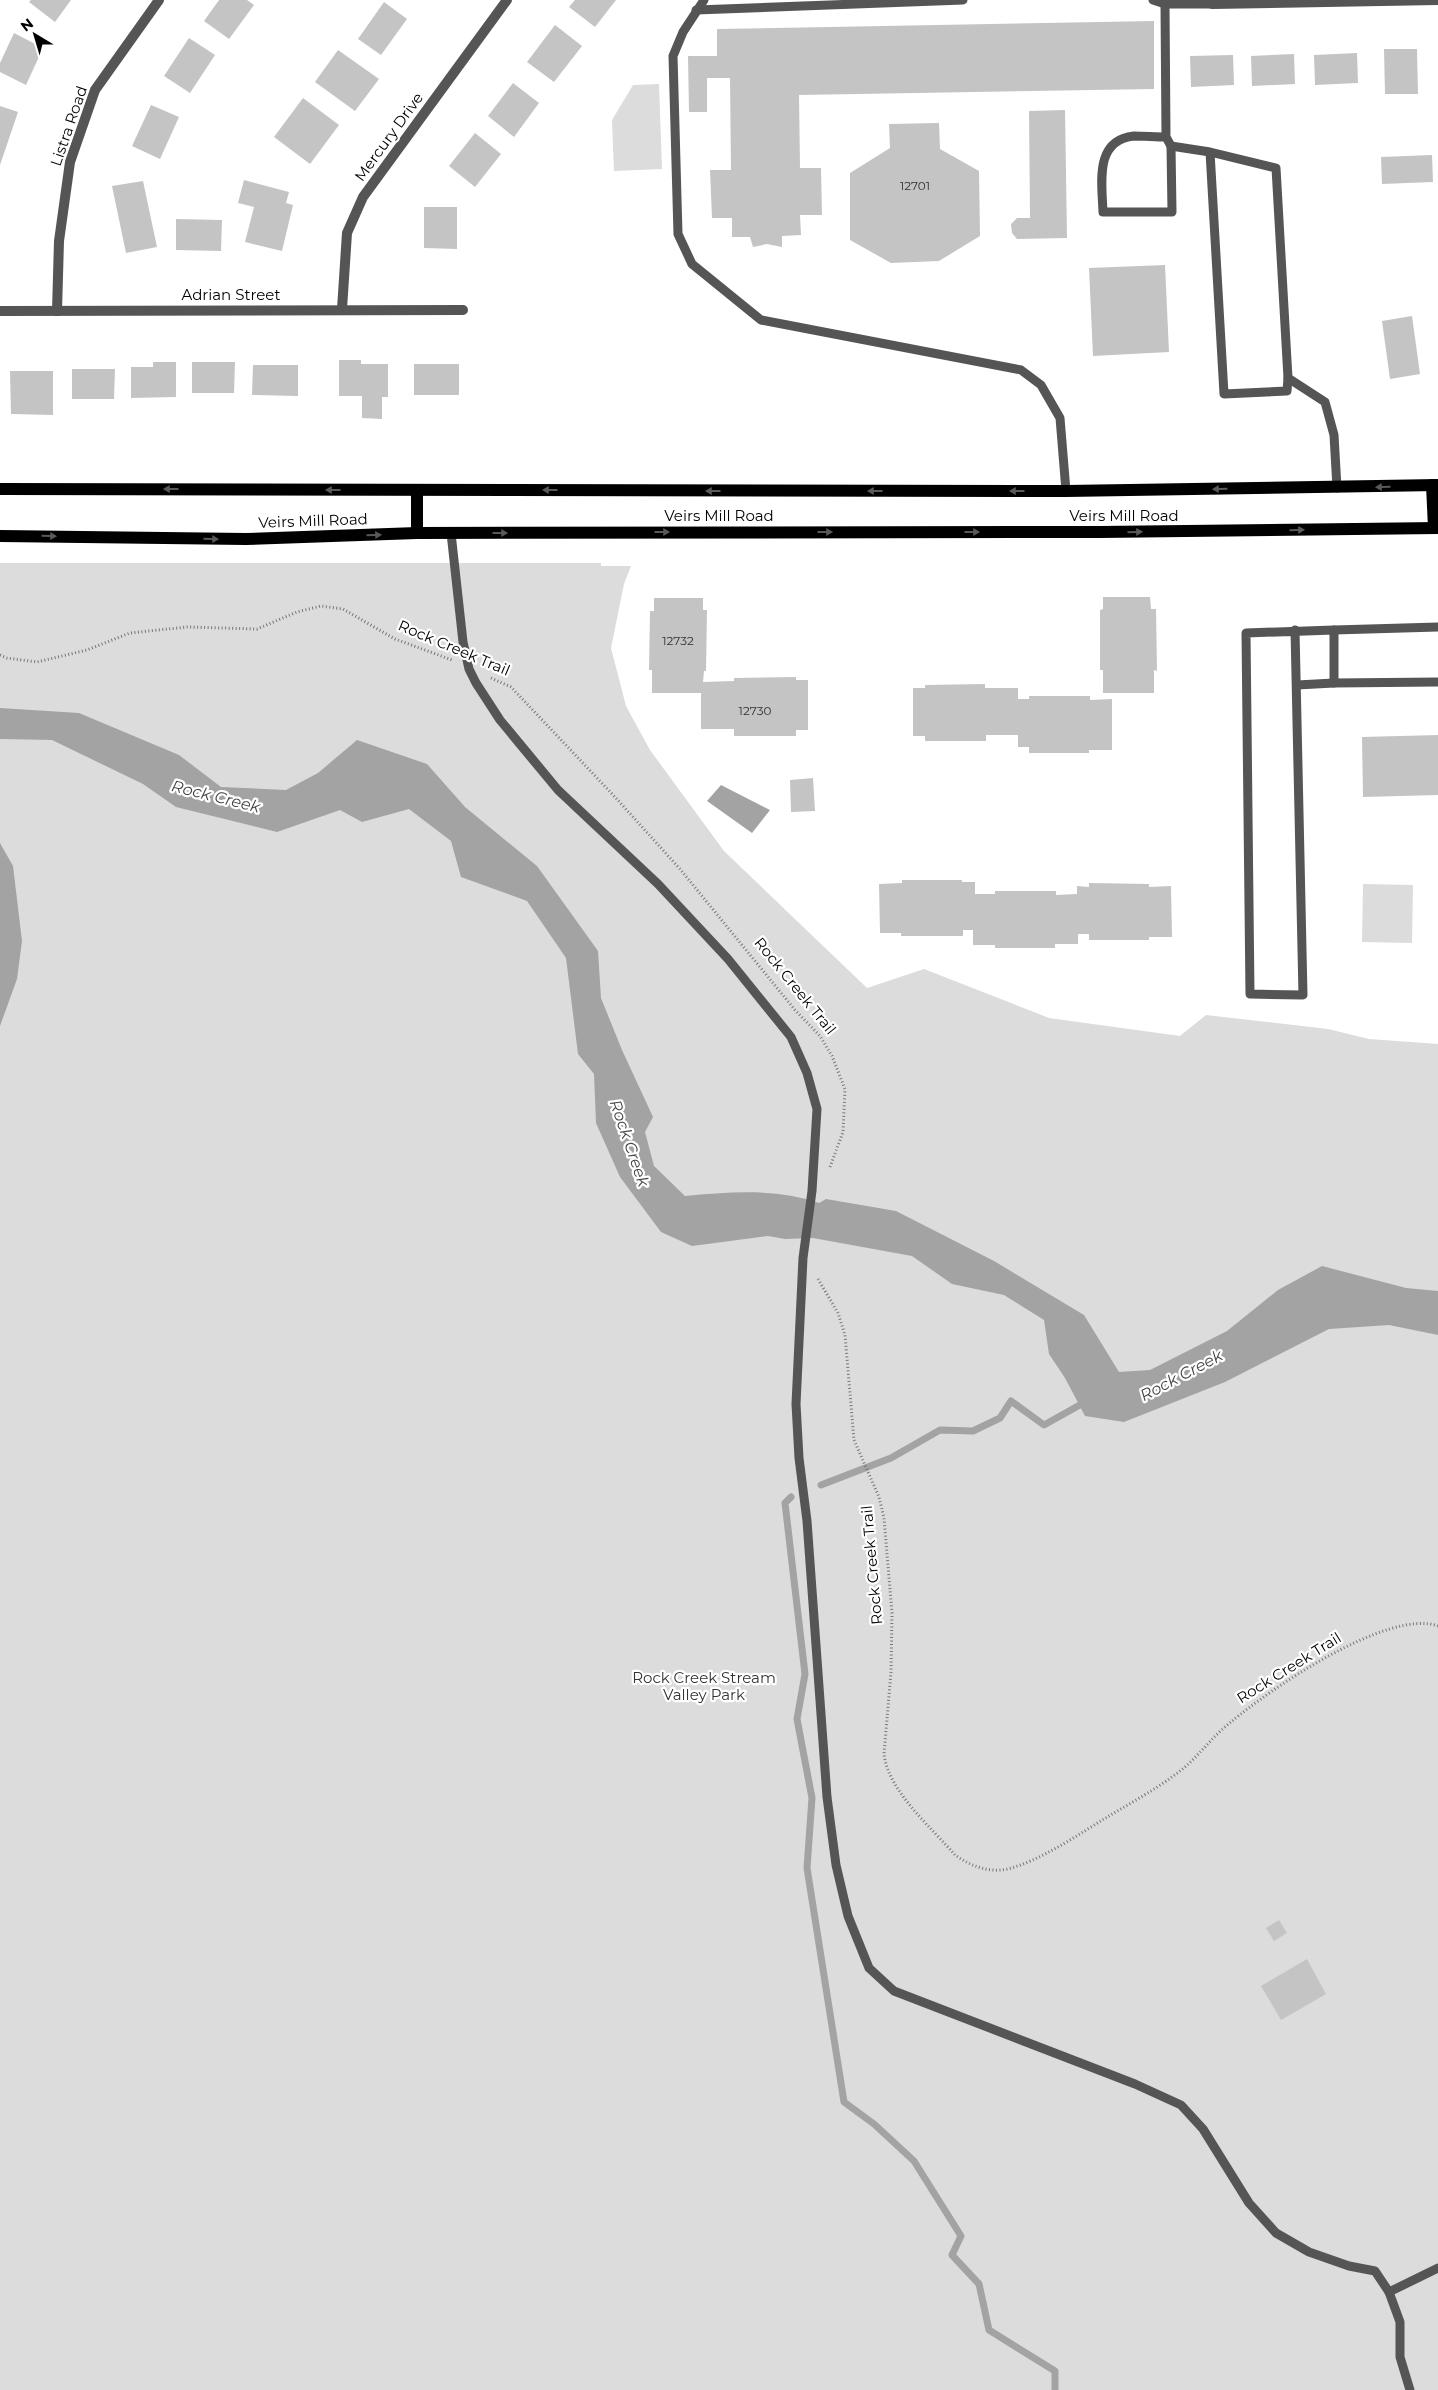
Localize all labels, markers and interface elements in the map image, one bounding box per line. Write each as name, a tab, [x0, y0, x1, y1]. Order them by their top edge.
north arrow	[10, 10, 60, 60]
text: N	[17, 14, 37, 35]
street label: Listra Road	[46, 83, 91, 168]
street label: Mercury Drive	[350, 89, 427, 185]
house number: 12701	[900, 178, 930, 193]
street label: Adrian Street	[181, 285, 281, 304]
one-way arrow	[1375, 483, 1391, 491]
one-way arrow	[162, 485, 178, 493]
one-way arrow	[1212, 485, 1228, 493]
one-way arrow	[325, 486, 341, 494]
one-way arrow	[542, 486, 558, 494]
one-way arrow	[705, 487, 721, 495]
one-way arrow	[867, 487, 883, 495]
one-way arrow	[1009, 487, 1025, 495]
street label: Veirs Mill Road	[664, 506, 774, 525]
street label: Veirs Mill Road	[1069, 506, 1179, 525]
street label: Veirs Mill Road	[258, 509, 368, 532]
one-way arrow	[1289, 526, 1305, 534]
one-way arrow	[654, 528, 670, 536]
one-way arrow	[817, 528, 833, 536]
one-way arrow	[964, 528, 980, 536]
one-way arrow	[1127, 528, 1143, 536]
one-way arrow	[492, 529, 508, 537]
one-way arrow	[366, 531, 382, 539]
one-way arrow	[41, 533, 57, 541]
one-way arrow	[203, 535, 219, 543]
street label: Rock Creek Trail	[395, 615, 513, 680]
house number: 12732	[662, 633, 694, 648]
house number: 12730	[739, 703, 771, 718]
water label: Rock Creek	[170, 776, 264, 817]
street label: Rock Creek Trail	[750, 933, 840, 1038]
water label: Rock Creek	[606, 1097, 654, 1191]
water label: Rock Creek	[1137, 1345, 1227, 1405]
street label: Rock Creek Trail	[857, 1505, 886, 1625]
street label: Rock Creek Trail	[1233, 1628, 1345, 1707]
park label: Rock Creek Stream Valley Park	[632, 1668, 776, 1704]

